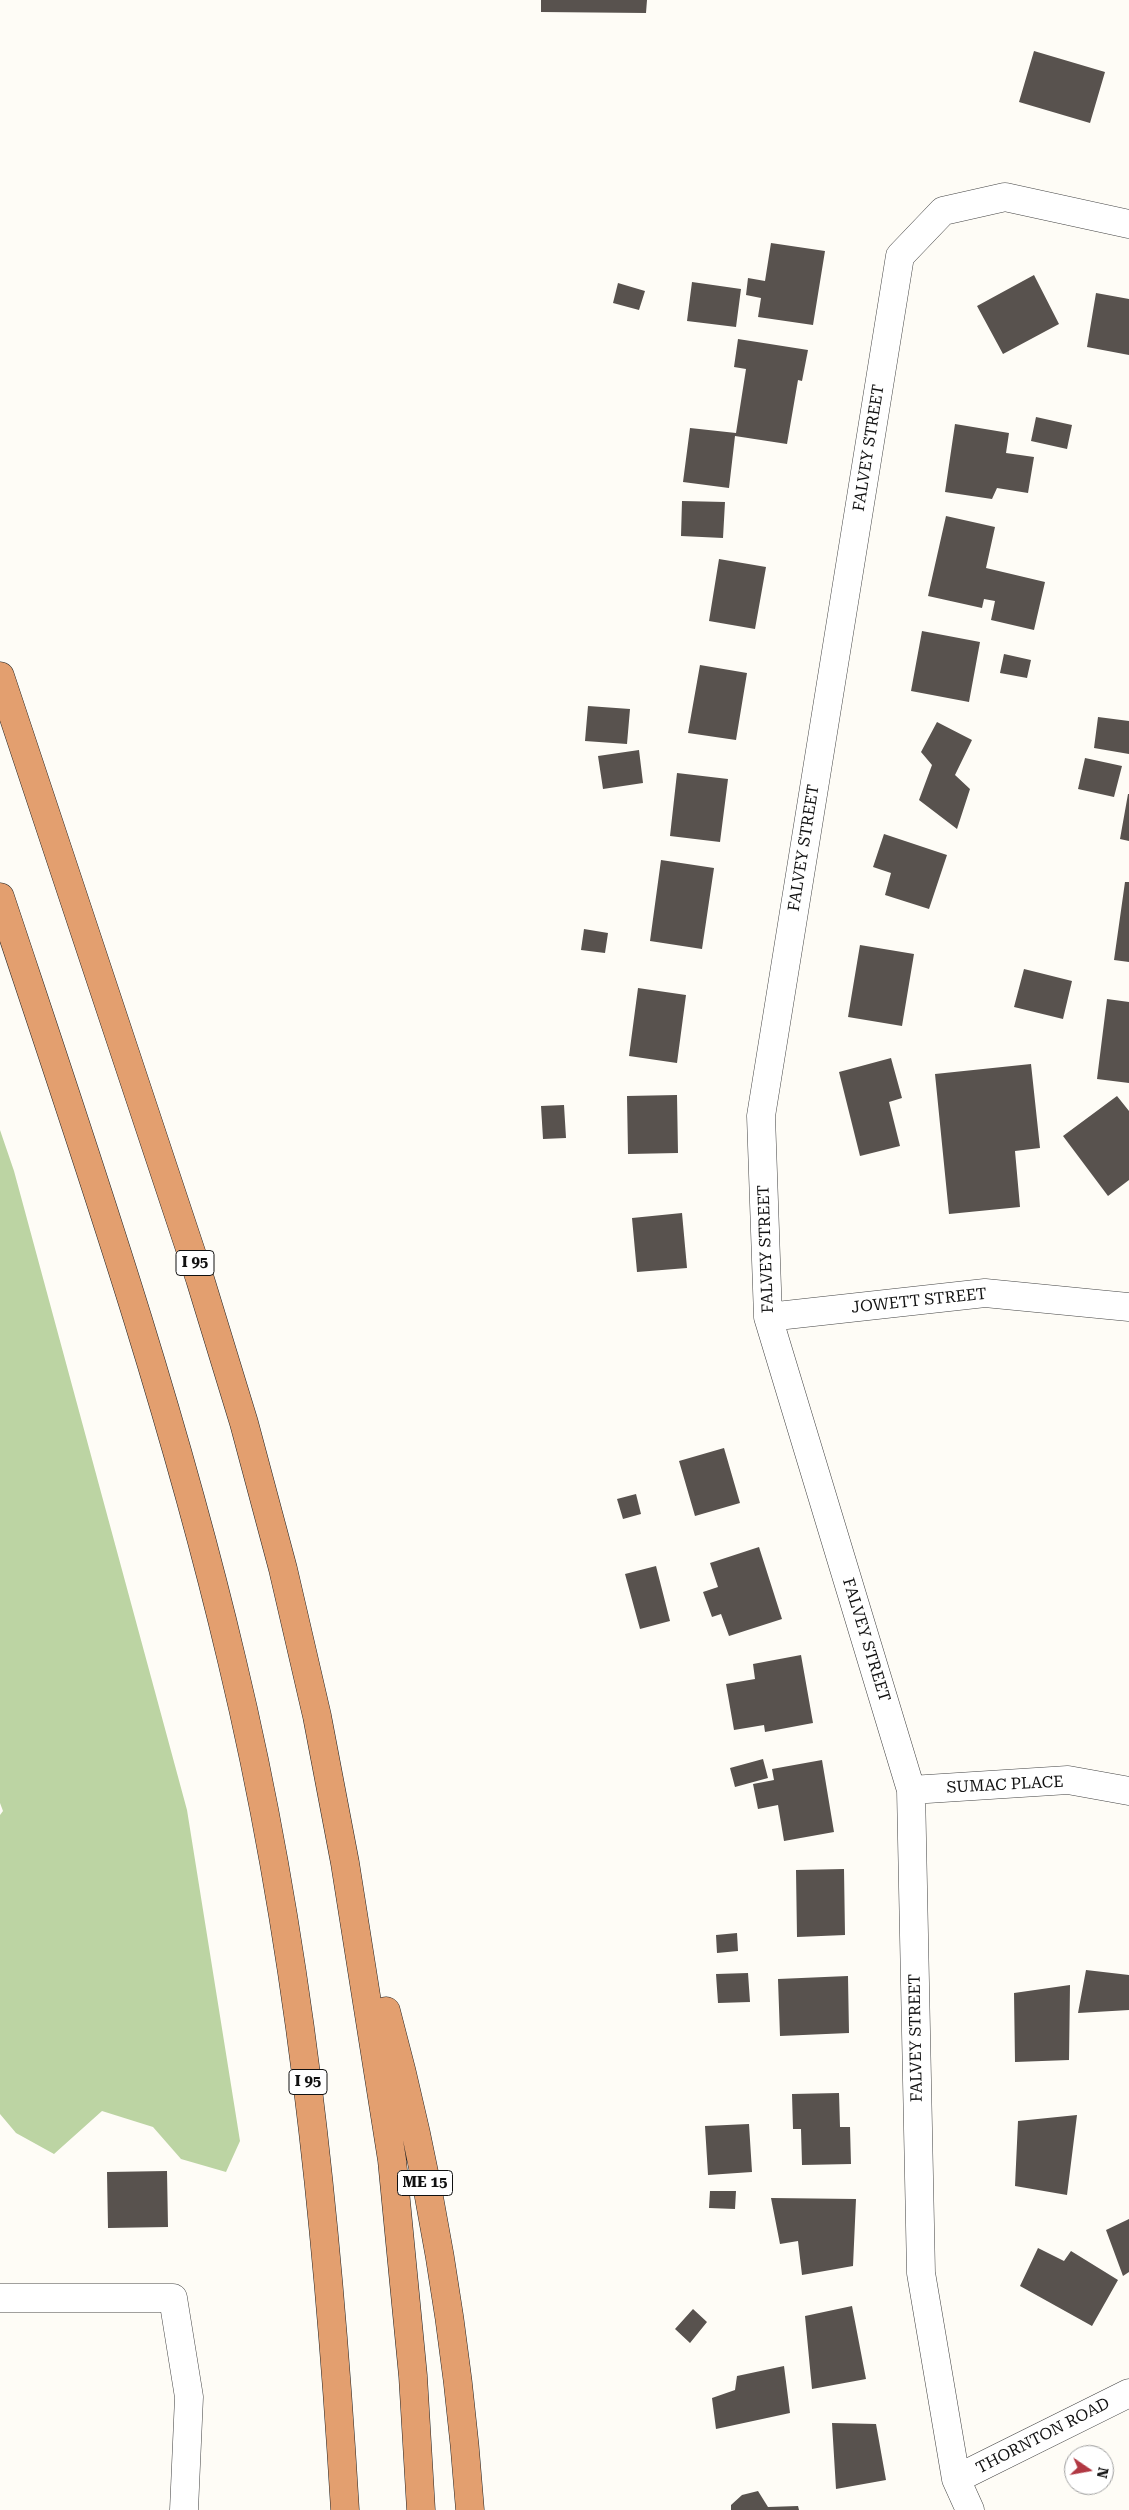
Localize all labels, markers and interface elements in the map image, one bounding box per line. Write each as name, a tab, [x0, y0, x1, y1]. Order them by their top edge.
street label: FALVEY STREET	[849, 383, 889, 513]
street label: FALVEY STREET	[784, 783, 824, 913]
street label: FALVEY STREET	[754, 1185, 778, 1313]
road number: I 95	[176, 1250, 214, 1276]
street label: JOWETT STREET	[850, 1284, 988, 1318]
street label: FALVEY STREET	[838, 1576, 894, 1704]
street label: SUMAC PLACE	[946, 1772, 1064, 1798]
street label: FALVEY STREET	[905, 1974, 927, 2102]
road number: I 95	[289, 2070, 327, 2094]
road number: ME 15	[398, 2170, 452, 2196]
street label: THORNTON ROAD	[973, 2394, 1113, 2478]
north arrow	[1064, 2445, 1114, 2495]

